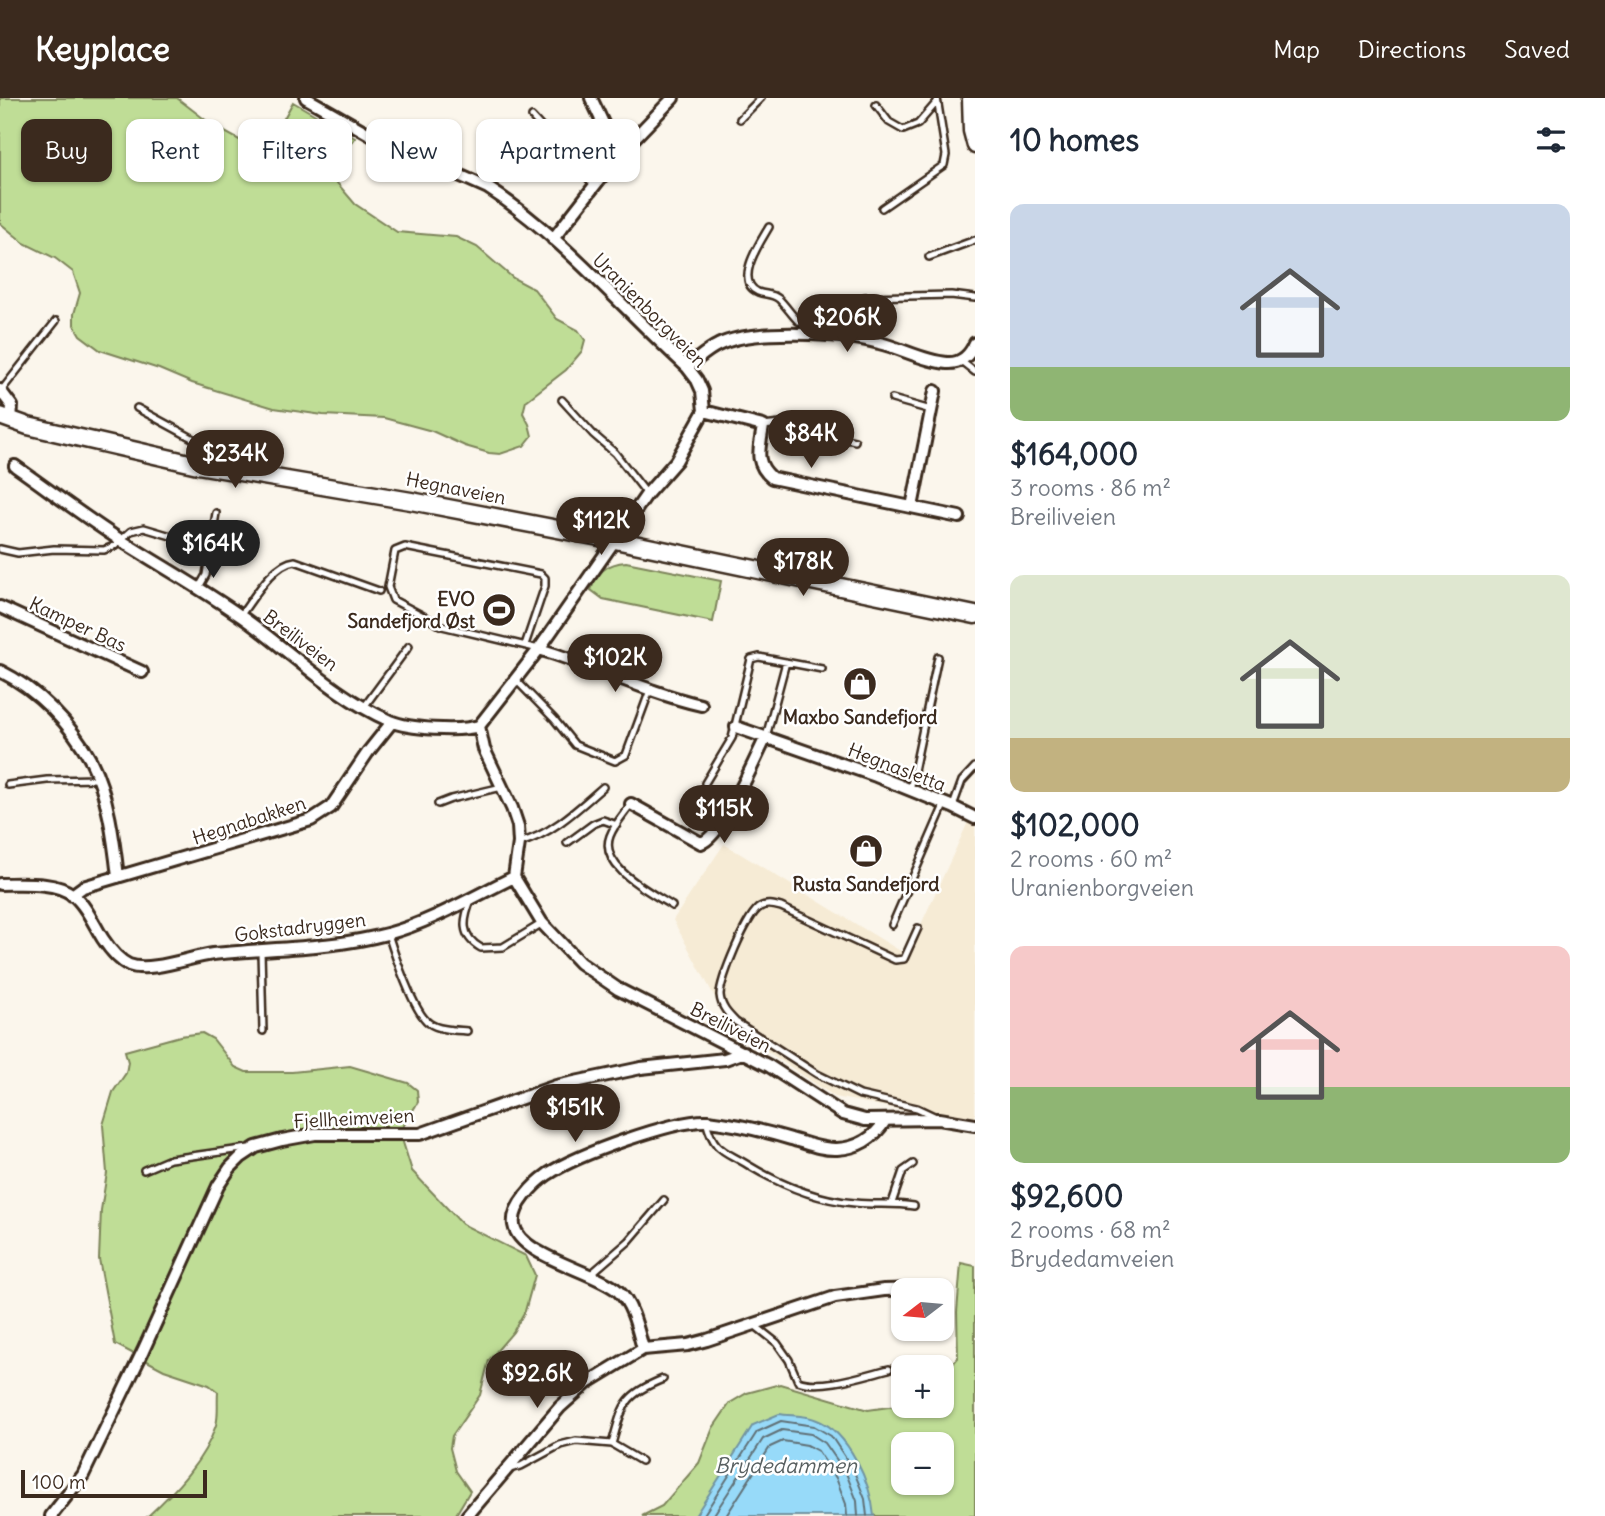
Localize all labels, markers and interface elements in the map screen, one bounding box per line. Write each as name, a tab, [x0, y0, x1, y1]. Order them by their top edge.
text: Keyplace	[35, 28, 170, 70]
text: Map	[1273, 34, 1320, 64]
text: Directions	[1358, 34, 1466, 64]
text: Saved	[1504, 34, 1570, 64]
chip: Buy	[21, 119, 112, 182]
chip: Rent	[126, 119, 224, 182]
chip: Filters	[238, 119, 352, 182]
chip: New	[366, 119, 462, 182]
chip: Apartment	[476, 119, 640, 182]
text: 10 homes	[1010, 121, 1139, 159]
icon: filters	[1532, 121, 1570, 159]
street label: Uranienborgveien	[588, 248, 712, 372]
icon: home	[1227, 250, 1353, 376]
pin: $206K	[798, 294, 896, 354]
text: $206K	[813, 302, 881, 331]
pin: $84K	[770, 410, 852, 470]
text: $84K	[784, 418, 838, 447]
pin: $234K	[186, 430, 284, 490]
text: $164,000	[1010, 435, 1138, 473]
text: $234K	[202, 438, 268, 467]
street label: Hegnaveien	[404, 467, 508, 509]
text: 3 rooms · 86 m²	[1010, 473, 1171, 502]
pin: $112K	[552, 498, 650, 557]
text: Breiliveien	[1010, 502, 1116, 531]
text: $112K	[572, 505, 630, 534]
pin: $164K	[164, 520, 262, 580]
text: $164K	[182, 528, 244, 557]
pin: $178K	[754, 538, 852, 598]
text: $178K	[773, 546, 833, 575]
place label: EVO Sandefjord Øst	[348, 587, 476, 633]
street label: Kamper Bas	[26, 591, 130, 657]
sports icon: EVO Sandefjord Øst	[480, 591, 518, 629]
street label: Breiliveien	[259, 604, 343, 676]
icon: home	[1227, 621, 1353, 747]
pin: $102K	[566, 634, 664, 694]
text: $102K	[583, 642, 647, 671]
shop icon: Maxbo Sandefjord	[841, 665, 879, 703]
place label: Maxbo Sandefjord	[783, 705, 937, 729]
street label: Hegnasletta	[845, 737, 950, 797]
pin: $115K	[675, 786, 773, 845]
street label: Hegnabakken	[189, 790, 309, 850]
text: $115K	[695, 793, 753, 822]
text: $102,000	[1010, 806, 1140, 844]
shop icon: Rusta Sandefjord	[847, 832, 885, 870]
text: 2 rooms · 60 m²	[1010, 844, 1172, 873]
place label: Rusta Sandefjord	[792, 872, 940, 896]
text: Uranienborgveien	[1010, 873, 1194, 902]
street label: Gokstadryggen	[233, 907, 367, 947]
icon: home	[1227, 992, 1353, 1118]
street label: Breiliveien	[687, 996, 775, 1058]
pin: $151K	[526, 1084, 624, 1144]
text: $151K	[546, 1092, 604, 1121]
street label: Fjellheimveien	[293, 1103, 415, 1133]
text: $92,600	[1010, 1177, 1123, 1215]
text: 2 rooms · 68 m²	[1010, 1215, 1171, 1244]
text: Brydedamveien	[1010, 1244, 1174, 1273]
north arrow	[891, 1278, 954, 1340]
map controls	[891, 1278, 954, 1495]
pin: $92.6K	[480, 1350, 594, 1410]
button: +	[891, 1355, 954, 1418]
text: $92.6K	[502, 1358, 572, 1387]
button: −	[891, 1432, 954, 1495]
water label: Brydedammen	[715, 1452, 858, 1479]
scale bar	[21, 1467, 206, 1499]
text: 100 m	[32, 1470, 86, 1494]

